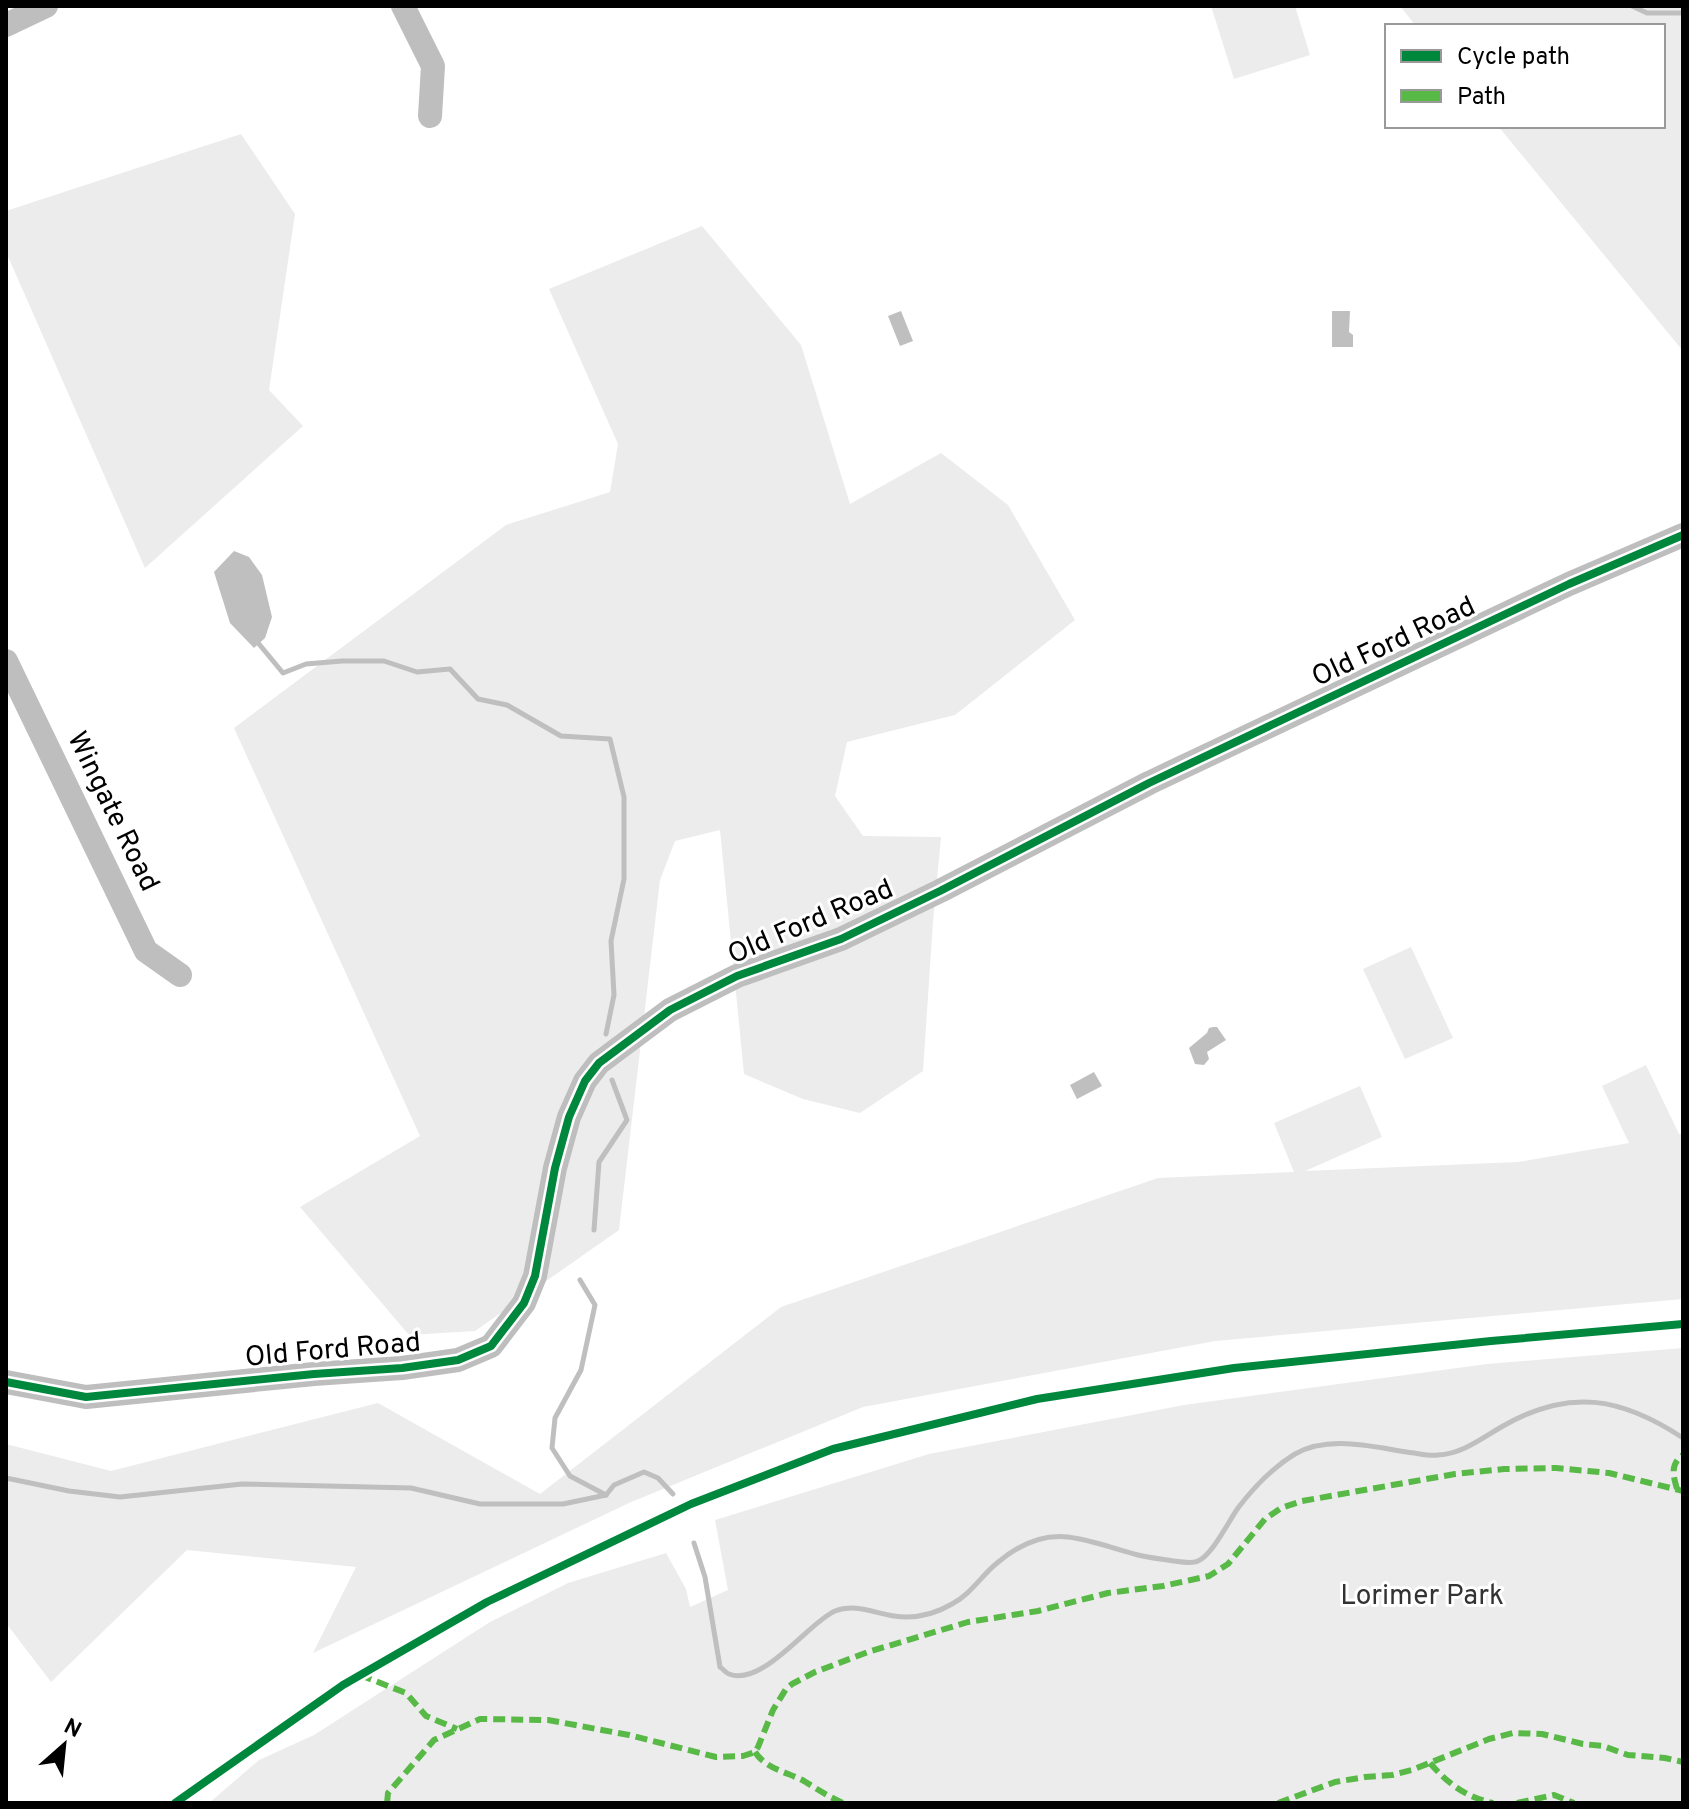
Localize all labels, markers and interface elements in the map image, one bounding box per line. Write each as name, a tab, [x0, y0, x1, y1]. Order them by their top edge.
legend	[1385, 24, 1665, 128]
text: Cycle path	[1457, 43, 1570, 73]
text: Path	[1457, 83, 1506, 113]
street label: Old Ford Road	[1306, 589, 1482, 697]
street label: Wingate Road	[58, 726, 166, 898]
street label: Old Ford Road	[723, 872, 899, 974]
street label: Old Ford Road	[244, 1325, 422, 1377]
park label: Lorimer Park	[1340, 1579, 1504, 1615]
north arrow	[24, 1705, 104, 1785]
text: N	[59, 1714, 85, 1745]

